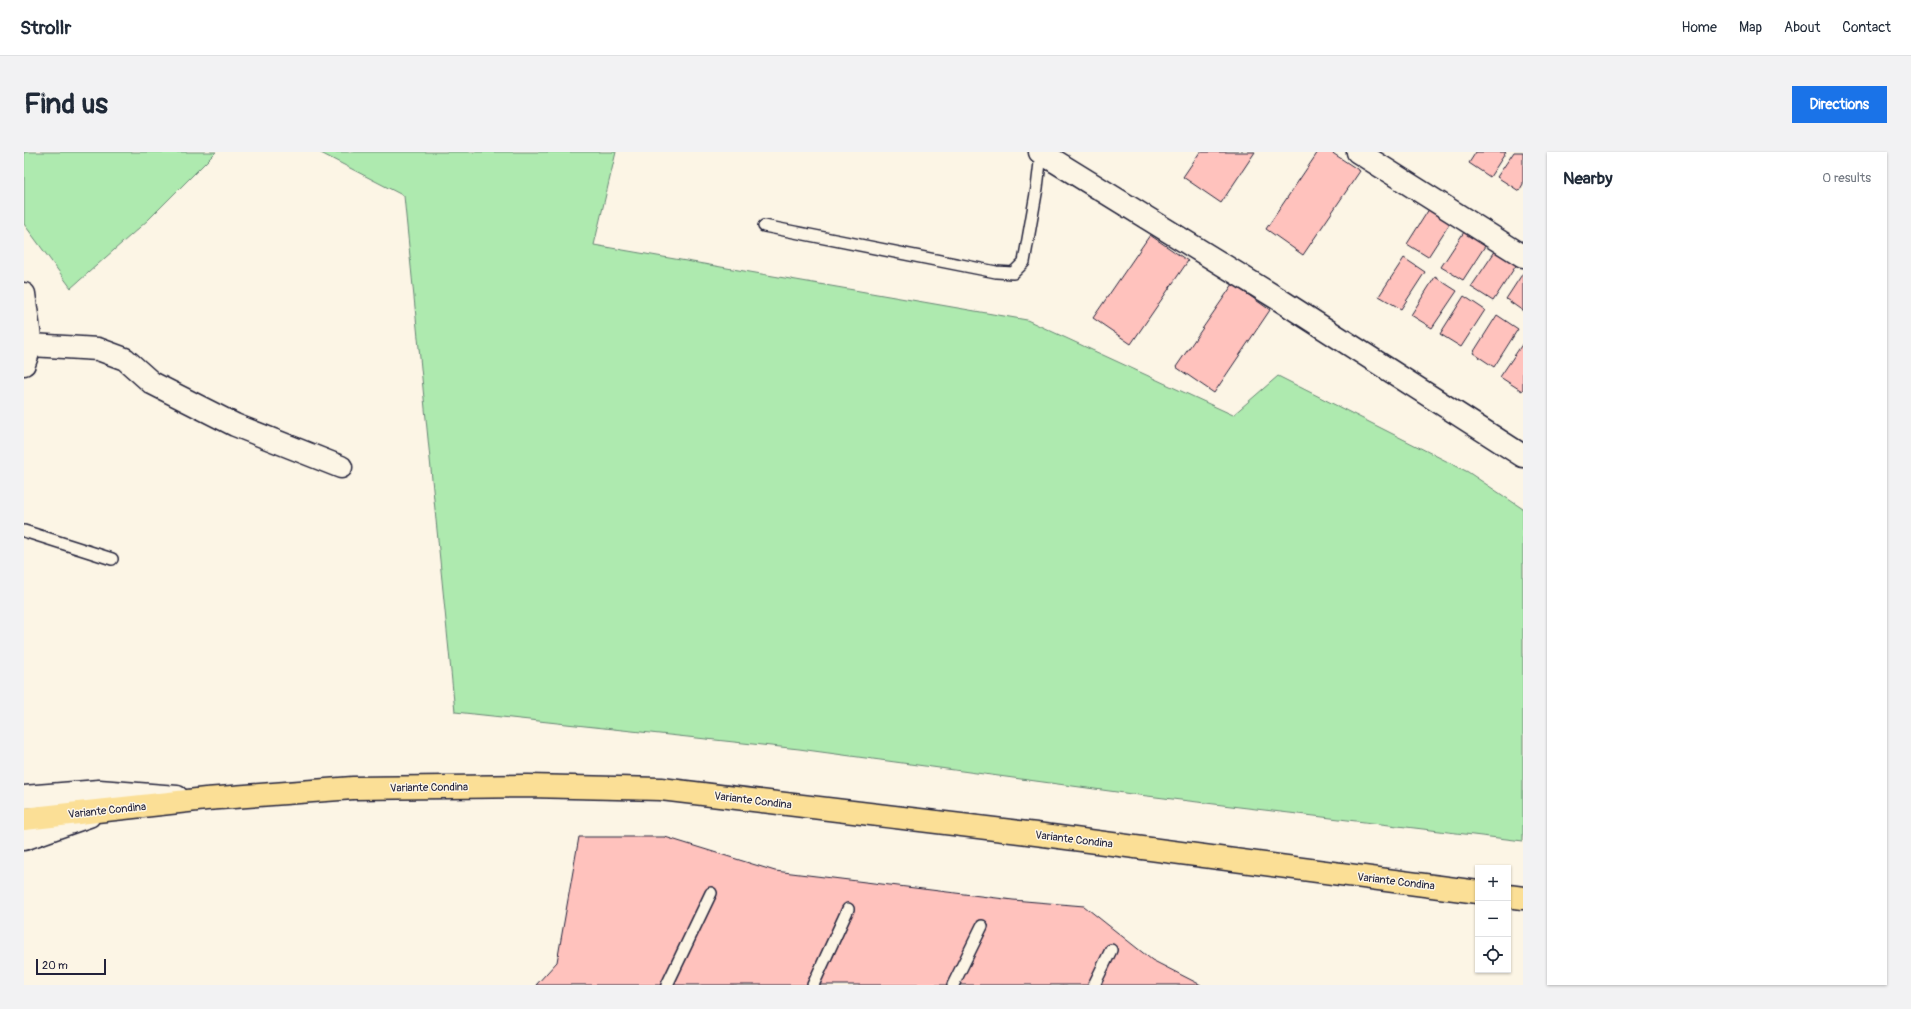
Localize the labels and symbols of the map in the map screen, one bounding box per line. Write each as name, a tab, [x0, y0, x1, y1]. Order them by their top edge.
street label: Variante Condina	[390, 780, 468, 795]
street label: Variante Condina	[713, 789, 793, 812]
street label: Variante Condina	[68, 800, 147, 821]
street label: Variante Condina	[1034, 828, 1114, 851]
street label: Variante Condina	[1356, 870, 1436, 893]
scale bar	[36, 957, 106, 976]

